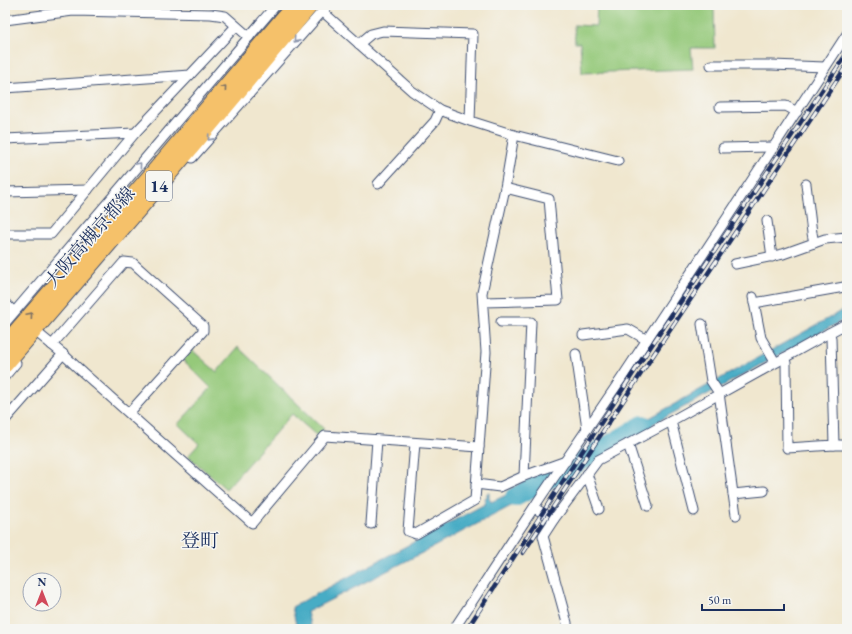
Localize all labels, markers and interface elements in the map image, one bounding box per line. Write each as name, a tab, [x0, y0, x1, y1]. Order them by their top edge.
one-way arrow	[294, 36, 301, 43]
one-way arrow	[219, 86, 226, 93]
one-way arrow	[208, 133, 215, 140]
one-way arrow	[135, 162, 142, 170]
road number: 14	[146, 171, 172, 201]
street label: 大阪高槻京都線	[40, 182, 140, 292]
one-way arrow	[26, 312, 33, 320]
district label: 登町	[181, 528, 219, 553]
north arrow	[22, 572, 62, 612]
text: N	[38, 575, 47, 589]
scale bar	[702, 586, 784, 612]
text: 50 m	[708, 592, 732, 608]

